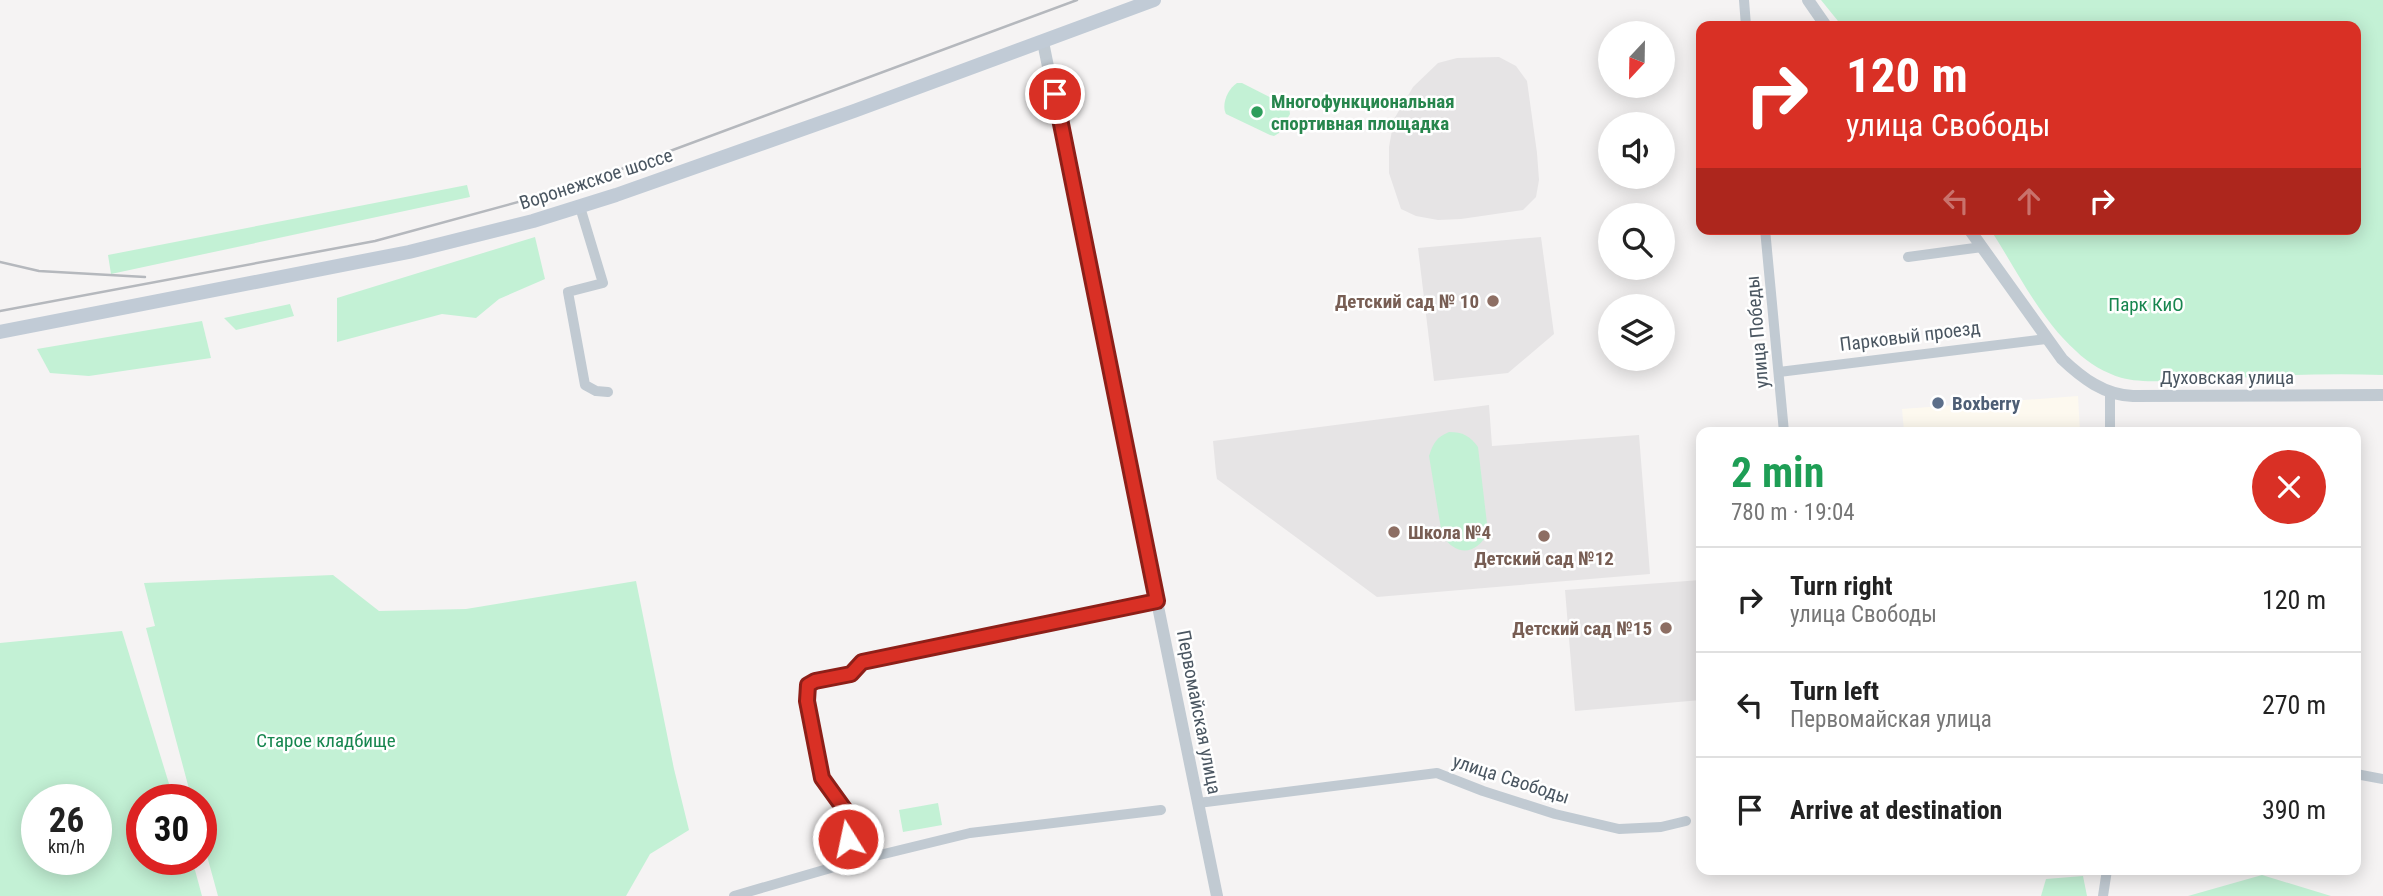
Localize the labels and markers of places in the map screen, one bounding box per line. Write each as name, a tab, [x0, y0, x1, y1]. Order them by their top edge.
pin	[1025, 64, 1085, 124]
place label: Многофункциональная спортивная площадка	[1271, 90, 1455, 135]
marker: Многофункциональная спортивная площадка	[1249, 104, 1265, 120]
place label: Детский сад № 10	[1335, 290, 1479, 313]
marker: Детский сад № 10	[1485, 293, 1501, 309]
place label: Boxberry	[1952, 392, 2021, 415]
marker: Boxberry	[1930, 395, 1946, 411]
place label: Школа №4	[1408, 521, 1491, 544]
marker: Школа №4	[1386, 524, 1402, 540]
marker: Детский сад №12	[1536, 528, 1552, 544]
place label: Детский сад №12	[1474, 547, 1614, 570]
place label: Детский сад №15	[1512, 617, 1652, 640]
marker: Детский сад №15	[1658, 620, 1674, 636]

